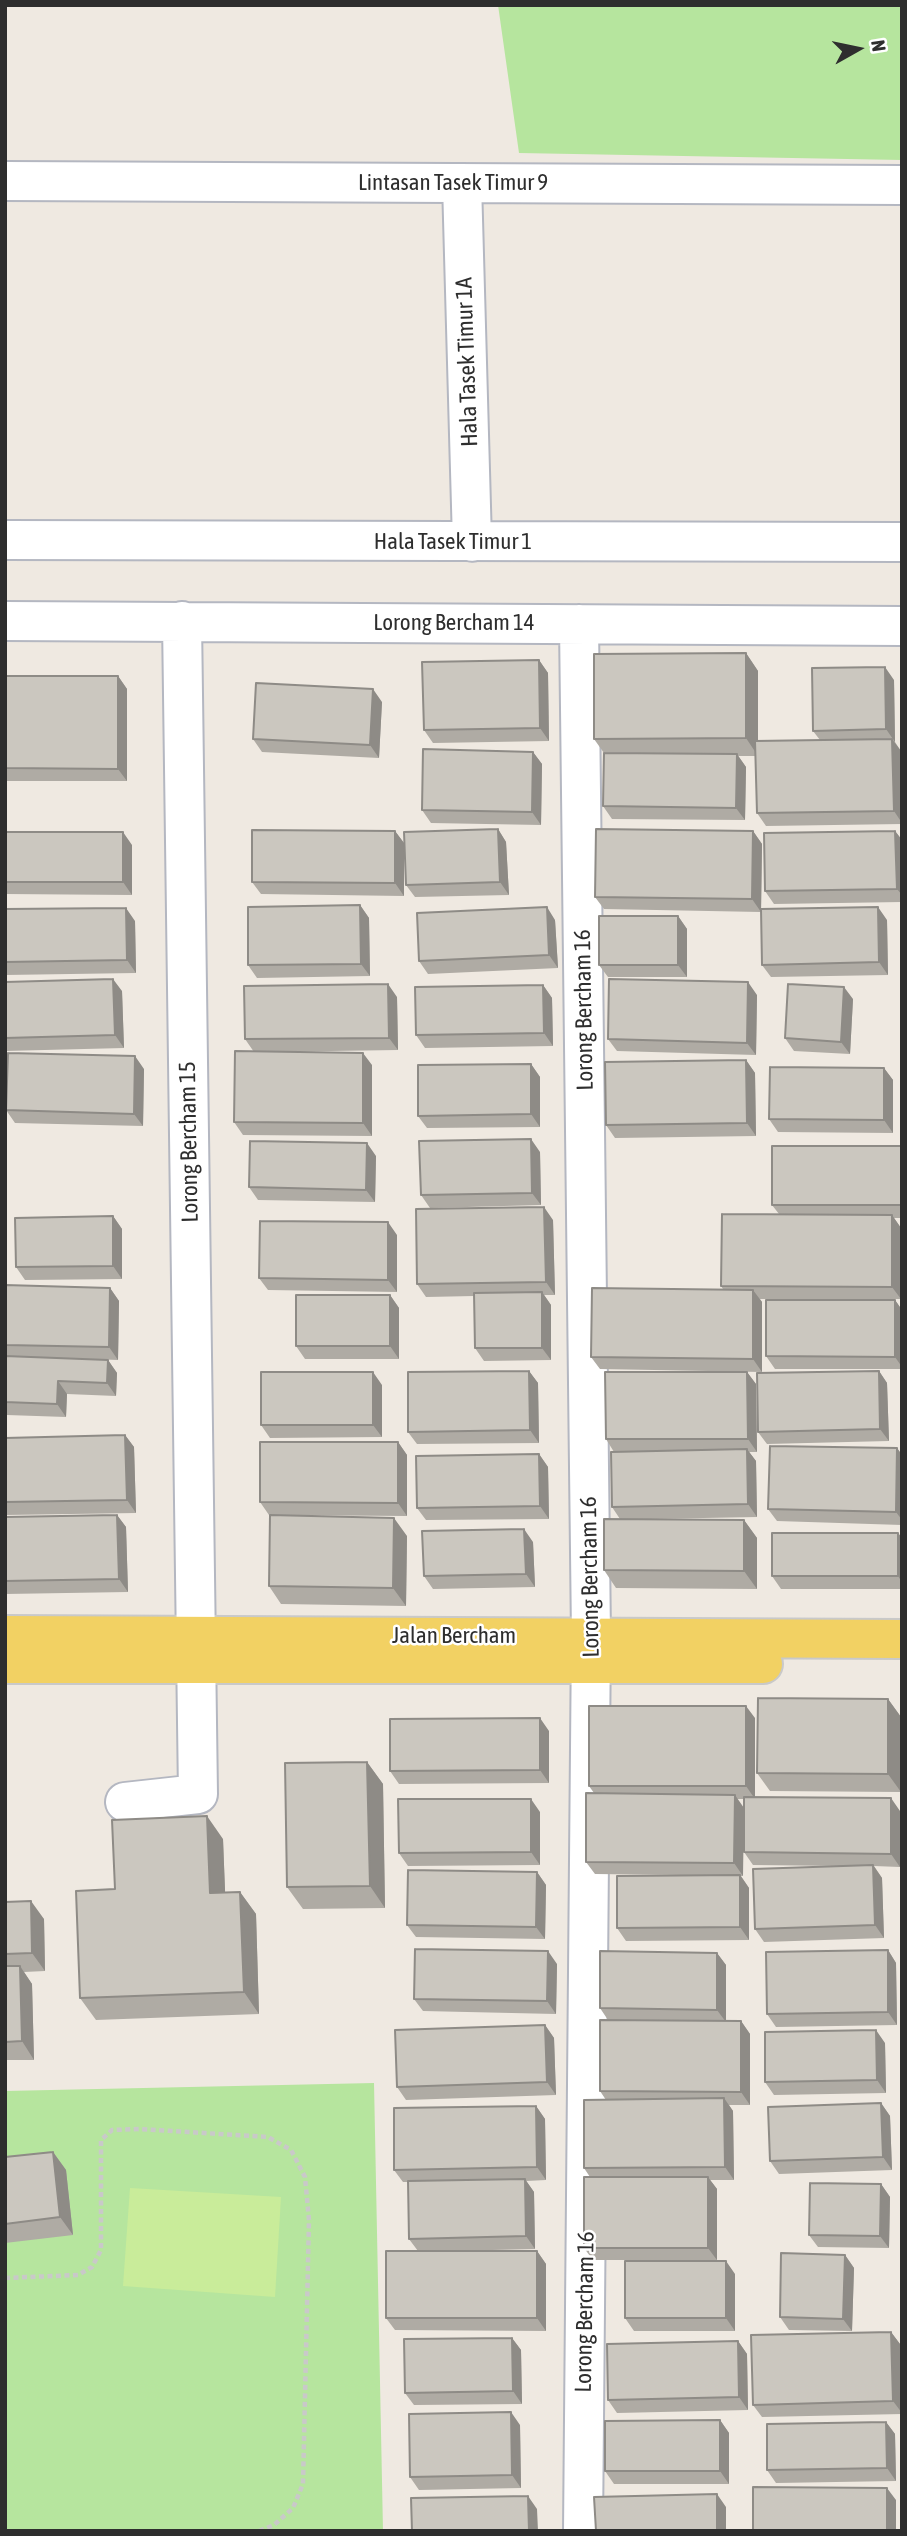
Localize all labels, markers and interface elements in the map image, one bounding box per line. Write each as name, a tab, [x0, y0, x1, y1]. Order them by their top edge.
north arrow	[823, 14, 893, 84]
text: N	[867, 38, 890, 53]
street label: Lintasan Tasek Timur 9	[358, 169, 548, 197]
street label: Hala Tasek Timur 1A	[450, 277, 484, 447]
street label: Hala Tasek Timur 1	[374, 528, 532, 556]
street label: Lorong Bercham 14	[373, 609, 535, 637]
street label: Lorong Bercham 16	[569, 929, 599, 1091]
street label: Lorong Bercham 15	[174, 1061, 204, 1223]
street label: Lorong Bercham 16	[575, 1496, 605, 1658]
street label: Jalan Bercham	[392, 1622, 516, 1650]
street label: Lorong Bercham 16	[570, 2231, 600, 2393]

